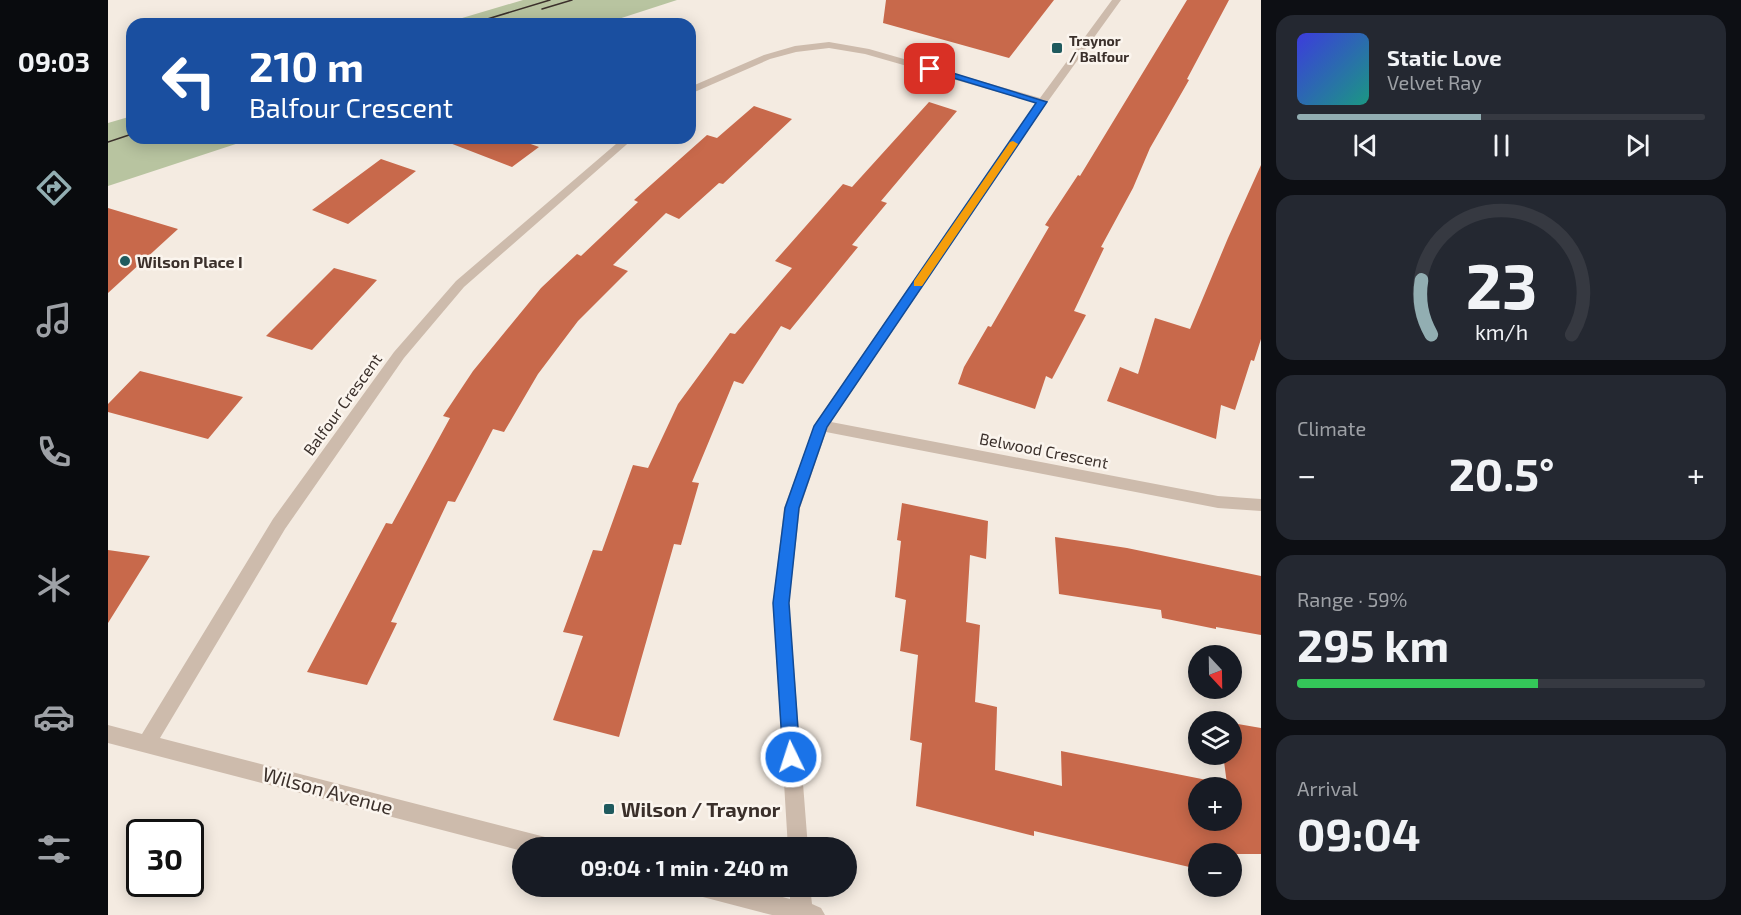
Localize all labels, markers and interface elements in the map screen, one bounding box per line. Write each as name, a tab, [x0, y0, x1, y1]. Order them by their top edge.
place label: Traynor / Balfour	[1069, 32, 1129, 65]
text: 210 m	[249, 40, 364, 90]
marker: Traynor / Balfour	[1050, 41, 1064, 55]
icon: left	[150, 42, 228, 120]
pin	[904, 43, 955, 94]
text: Static Love	[1387, 44, 1502, 70]
text: 09:03	[18, 45, 90, 77]
icon: arrive	[913, 52, 946, 85]
text: Velvet Ray	[1387, 70, 1482, 94]
text: Balfour Crescent	[249, 91, 453, 123]
icon: previous	[1349, 129, 1382, 162]
icon: pause	[1485, 129, 1518, 162]
icon: next	[1621, 129, 1654, 162]
icon: directions	[33, 167, 75, 209]
text: 23	[1465, 247, 1537, 322]
place label: Wilson Place I	[137, 252, 243, 271]
marker: Wilson Place I	[118, 254, 132, 268]
icon: music	[33, 299, 75, 341]
text: km/h	[1474, 319, 1528, 344]
street label: Balfour Crescent	[299, 349, 385, 459]
text: Climate	[1297, 416, 1366, 440]
street label: Belwood Crescent	[978, 428, 1110, 472]
icon: phone	[33, 431, 75, 473]
text: 20.5°	[1449, 446, 1554, 500]
text: −	[1297, 454, 1316, 494]
text: +	[1687, 454, 1705, 494]
icon: climate	[33, 564, 75, 606]
text: Range · 59%	[1297, 587, 1407, 611]
text: 295 km	[1297, 617, 1449, 671]
north arrow	[1188, 645, 1242, 699]
map controls	[1188, 645, 1242, 897]
icon: car	[33, 696, 75, 738]
button: layers	[1188, 711, 1242, 765]
position arrow	[759, 725, 823, 789]
street label: Wilson Avenue	[260, 761, 396, 819]
text: Arrival	[1297, 776, 1358, 800]
button: +	[1188, 777, 1242, 831]
place label: Wilson / Traynor	[621, 797, 781, 822]
marker: Wilson / Traynor	[602, 802, 616, 816]
text: 09:04	[1297, 806, 1421, 860]
speed limit sign: 30	[126, 819, 204, 897]
icon: filters	[33, 828, 75, 870]
button: −	[1188, 843, 1242, 897]
text: 09:04 · 1 min · 240 m	[580, 854, 789, 880]

